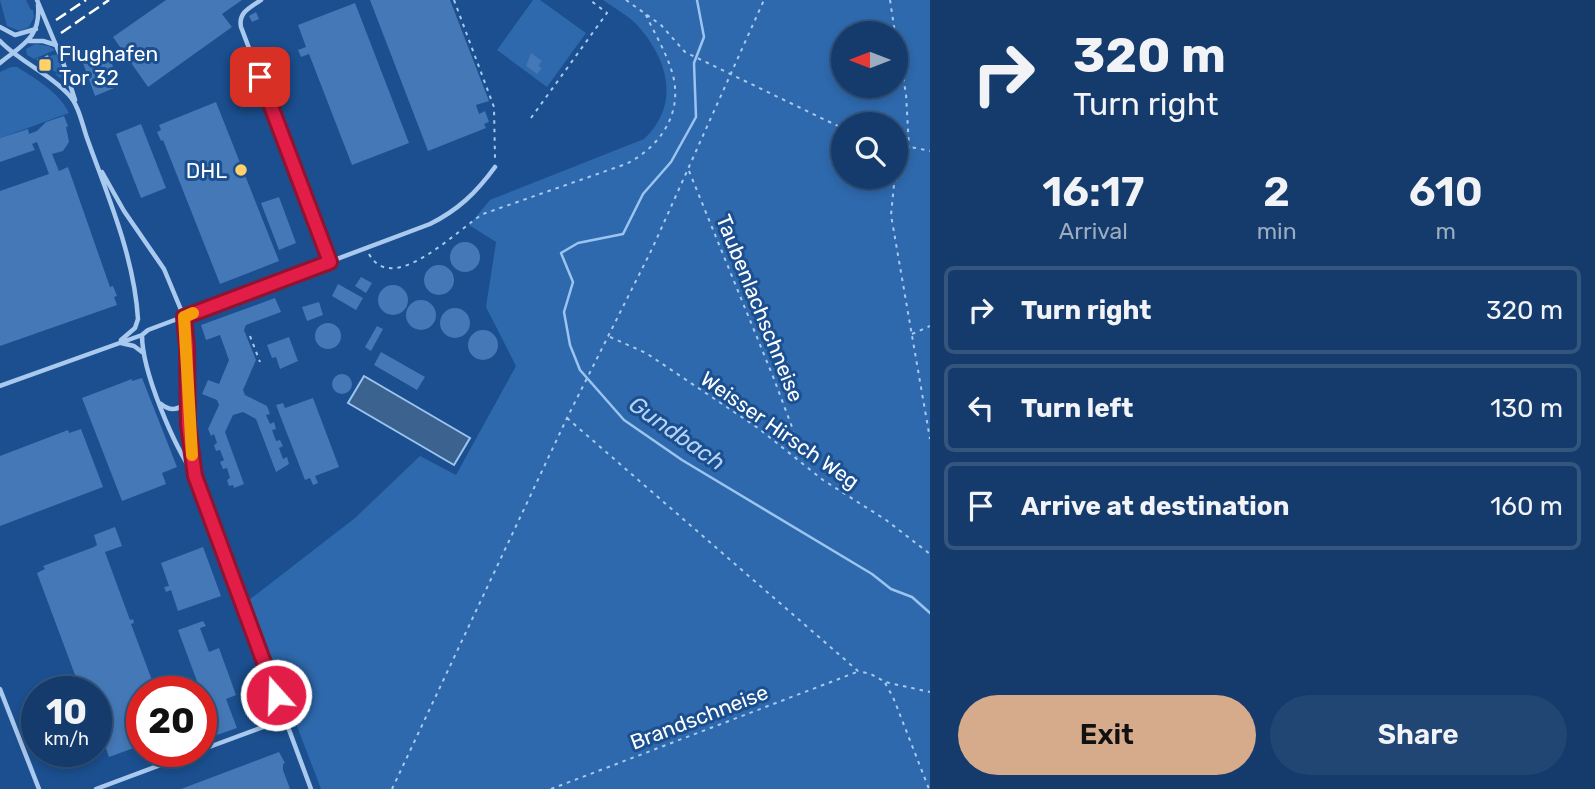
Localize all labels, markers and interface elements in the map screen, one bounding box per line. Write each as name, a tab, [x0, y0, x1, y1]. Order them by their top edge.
north arrow	[831, 21, 908, 98]
map controls	[831, 21, 908, 189]
text: 320 m	[1073, 26, 1226, 84]
icon: right	[958, 28, 1049, 119]
place label: Flughafen Tor 32	[59, 41, 158, 90]
pin	[230, 47, 290, 107]
marker: Flughafen Tor 32	[37, 57, 53, 73]
icon: arrive	[241, 58, 279, 96]
text: Turn right	[1073, 85, 1218, 123]
button: search	[831, 112, 908, 189]
place label: DHL	[186, 158, 227, 183]
marker: DHL	[233, 162, 249, 178]
text: 16:17	[1042, 167, 1145, 217]
text: 2	[1263, 167, 1290, 217]
text: 610	[1409, 167, 1483, 217]
street label: Taubenlachschneise	[711, 211, 809, 405]
text: Arrival	[1059, 217, 1128, 245]
text: min	[1257, 217, 1297, 245]
text: m	[1436, 217, 1456, 245]
icon: right	[962, 291, 1000, 329]
text: Turn right	[1021, 295, 1151, 326]
text: 320 m	[1486, 295, 1563, 326]
street label: Weisser Hirsch Weg	[696, 366, 864, 494]
icon: left	[962, 389, 1000, 427]
water label: Gundbach	[624, 390, 730, 476]
text: Turn left	[1021, 393, 1133, 424]
text: 130 m	[1490, 393, 1563, 424]
icon: arrive	[962, 487, 1000, 525]
text: Arrive at destination	[1021, 491, 1289, 522]
text: 160 m	[1490, 491, 1563, 522]
position arrow	[239, 658, 313, 732]
speed limit sign: 20	[126, 676, 217, 767]
street label: Brandschneise	[626, 679, 772, 755]
text: 10	[46, 691, 87, 733]
button: Exit	[958, 695, 1256, 775]
button: Share	[1270, 695, 1567, 775]
text: km/h	[44, 728, 89, 750]

